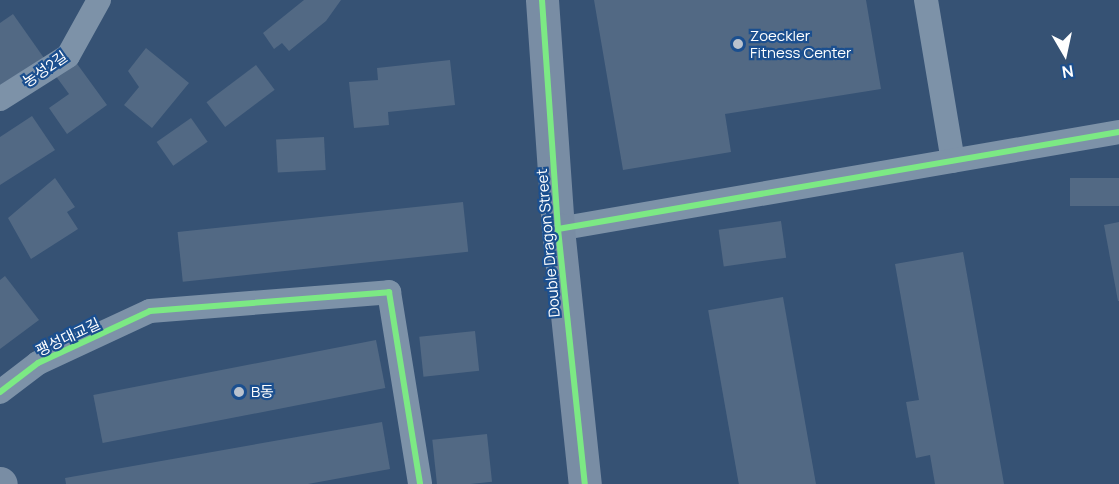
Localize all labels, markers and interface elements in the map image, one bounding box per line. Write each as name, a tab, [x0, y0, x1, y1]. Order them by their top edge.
north arrow	[1035, 24, 1095, 84]
place label: Zoeckler Fitness Center	[750, 26, 852, 61]
marker: Zoeckler Fitness Center	[731, 37, 745, 51]
street label: 농성2길	[19, 47, 71, 91]
text: N	[1060, 60, 1075, 84]
street label: Double Dragon Street	[533, 168, 563, 318]
street label: 팽성대교길	[33, 314, 103, 360]
place label: B동	[251, 383, 274, 401]
marker: B동	[232, 385, 246, 399]

